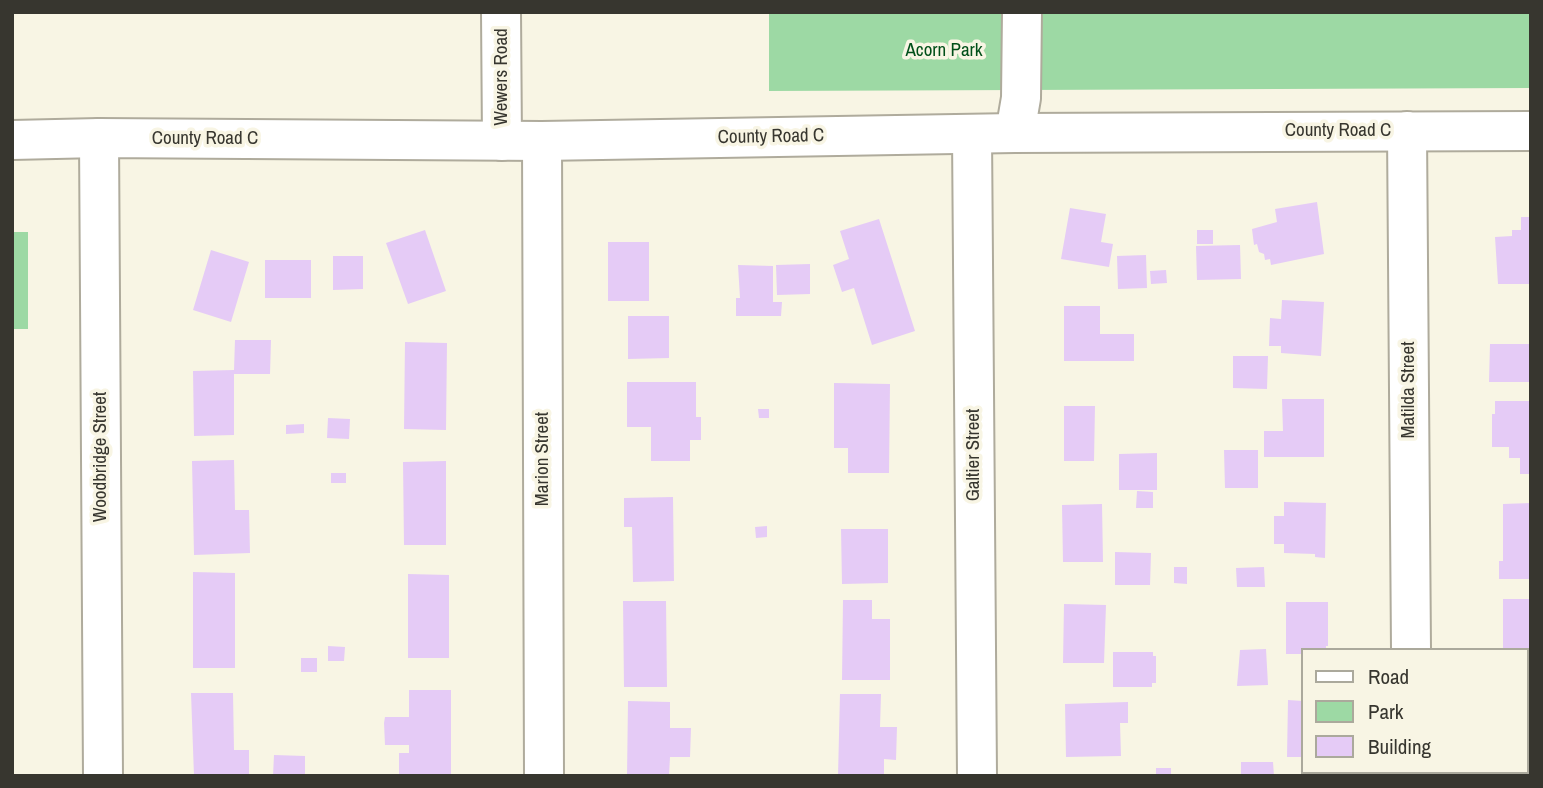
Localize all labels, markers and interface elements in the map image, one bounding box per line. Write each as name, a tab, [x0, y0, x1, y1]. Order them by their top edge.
street label: Wewers Road	[491, 28, 513, 126]
park label: Acorn Park	[905, 40, 983, 62]
street label: County Road C	[1285, 120, 1391, 142]
street label: County Road C	[718, 125, 824, 149]
street label: County Road C	[152, 128, 258, 150]
street label: Matilda Street	[1398, 342, 1420, 438]
street label: Woodbridge Street	[90, 392, 112, 522]
street label: Galtier Street	[963, 409, 985, 501]
street label: Marion Street	[532, 412, 554, 506]
legend	[1302, 648, 1529, 774]
text: Road	[1368, 662, 1409, 691]
text: Park	[1368, 697, 1403, 726]
text: Building	[1368, 732, 1431, 761]

